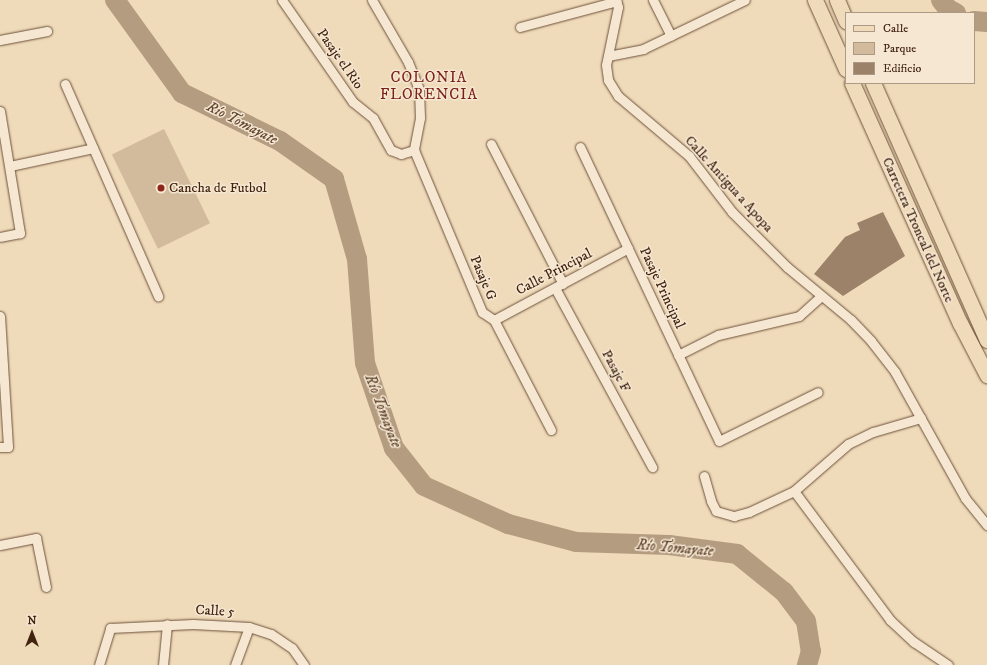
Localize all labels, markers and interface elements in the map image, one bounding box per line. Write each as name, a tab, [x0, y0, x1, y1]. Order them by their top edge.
legend	[845, 12, 975, 84]
text: Calle	[883, 21, 908, 36]
street label: Pasaje el Rio	[313, 26, 367, 92]
text: Parque	[883, 41, 916, 56]
text: Edificio	[883, 61, 921, 76]
district label: COLONIA FLORENCIA	[380, 68, 478, 103]
water label: Río Tomayate	[204, 98, 280, 148]
street label: Calle Antigua a Apopa	[681, 132, 777, 236]
street label: Carretera Troncal del Norte	[878, 155, 958, 305]
place label: Cancha de Futbol	[169, 180, 267, 196]
marker: Cancha de Futbol	[156, 183, 166, 193]
street label: Calle Principal	[513, 245, 595, 299]
street label: Pasaje Principal	[636, 245, 688, 331]
street label: Pasaje G	[466, 253, 500, 303]
street label: Pasaje F	[598, 347, 634, 395]
water label: Río Tomayate	[361, 372, 405, 450]
water label: Río Tomayate	[636, 536, 714, 560]
street label: Calle 5	[195, 602, 235, 620]
north arrow	[12, 613, 52, 653]
text: N	[27, 614, 37, 628]

